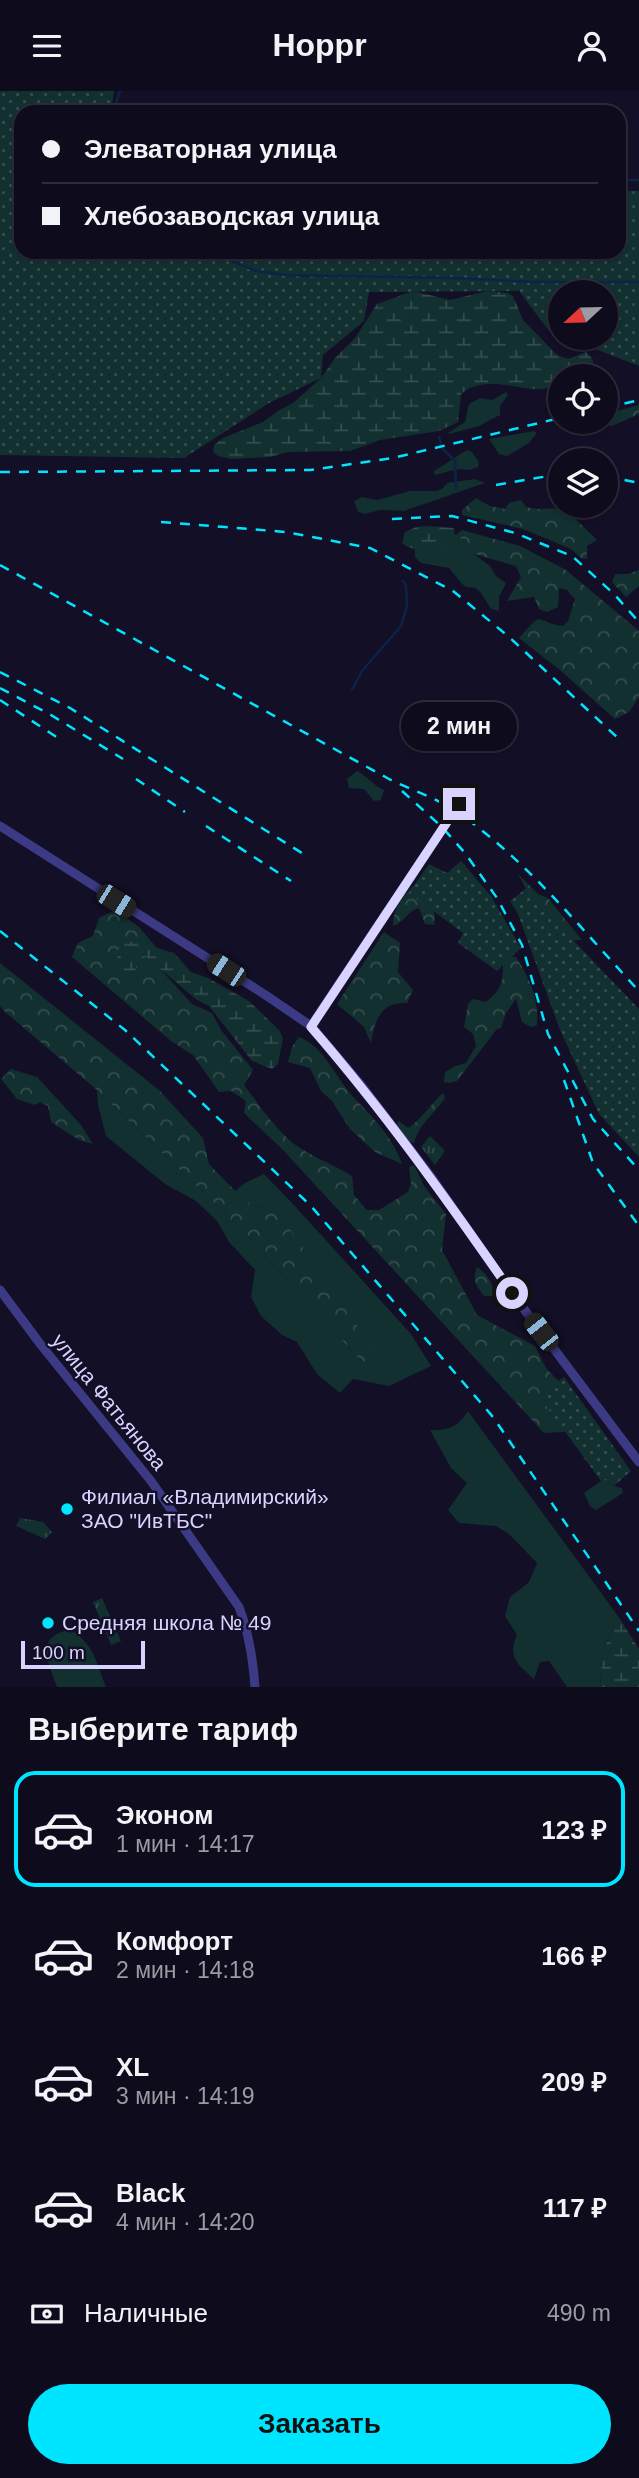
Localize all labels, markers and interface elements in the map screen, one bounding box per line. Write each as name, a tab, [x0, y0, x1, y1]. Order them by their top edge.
icon: menu	[28, 27, 66, 65]
text: Hoppr	[272, 27, 367, 63]
icon: person	[573, 27, 611, 65]
text: Элеваторная улица	[84, 134, 337, 164]
text: Хлебозаводская улица	[84, 201, 379, 231]
north arrow	[548, 280, 618, 350]
map controls	[548, 280, 618, 518]
button: locate	[548, 364, 618, 434]
button: layers	[548, 448, 618, 518]
callout: 2 мин	[401, 703, 517, 751]
text: 2 мин	[427, 713, 491, 739]
route end	[443, 788, 475, 820]
car	[93, 881, 140, 921]
car	[203, 950, 250, 990]
route start	[496, 1277, 528, 1309]
car	[520, 1309, 563, 1355]
street label: улица Фатьянова	[47, 1329, 172, 1475]
place label: Филиал «Владимирский» ЗАО "ИвТБС"	[81, 1485, 329, 1532]
marker: Филиал «Владимирский» ЗАО "ИвТБС"	[59, 1501, 75, 1517]
place label: Средняя школа № 49	[62, 1611, 271, 1634]
marker: Средняя школа № 49	[40, 1615, 56, 1631]
scale bar	[21, 1638, 145, 1670]
text: 100 m	[32, 1642, 85, 1663]
text: Выберите тариф	[28, 1711, 298, 1747]
icon: car	[32, 1798, 95, 1861]
text: Эконом	[116, 1800, 214, 1830]
text: 123 ₽	[541, 1815, 607, 1845]
text: 1 мин · 14:17	[116, 1831, 255, 1857]
icon: car	[32, 1924, 95, 1987]
text: Комфорт	[116, 1926, 233, 1956]
text: 166 ₽	[541, 1941, 607, 1971]
text: 2 мин · 14:18	[116, 1957, 255, 1983]
icon: car	[32, 2050, 95, 2113]
text: XL	[116, 2052, 149, 2082]
text: 209 ₽	[541, 2067, 607, 2097]
text: 3 мин · 14:19	[116, 2083, 255, 2109]
icon: car	[32, 2176, 95, 2239]
text: Black	[116, 2178, 185, 2208]
text: 117 ₽	[543, 2193, 607, 2223]
text: 4 мин · 14:20	[116, 2209, 255, 2235]
icon: cash	[28, 2295, 66, 2333]
text: Наличные	[84, 2298, 208, 2328]
text: 490 m	[547, 2300, 611, 2326]
button: Заказать	[28, 2384, 611, 2464]

